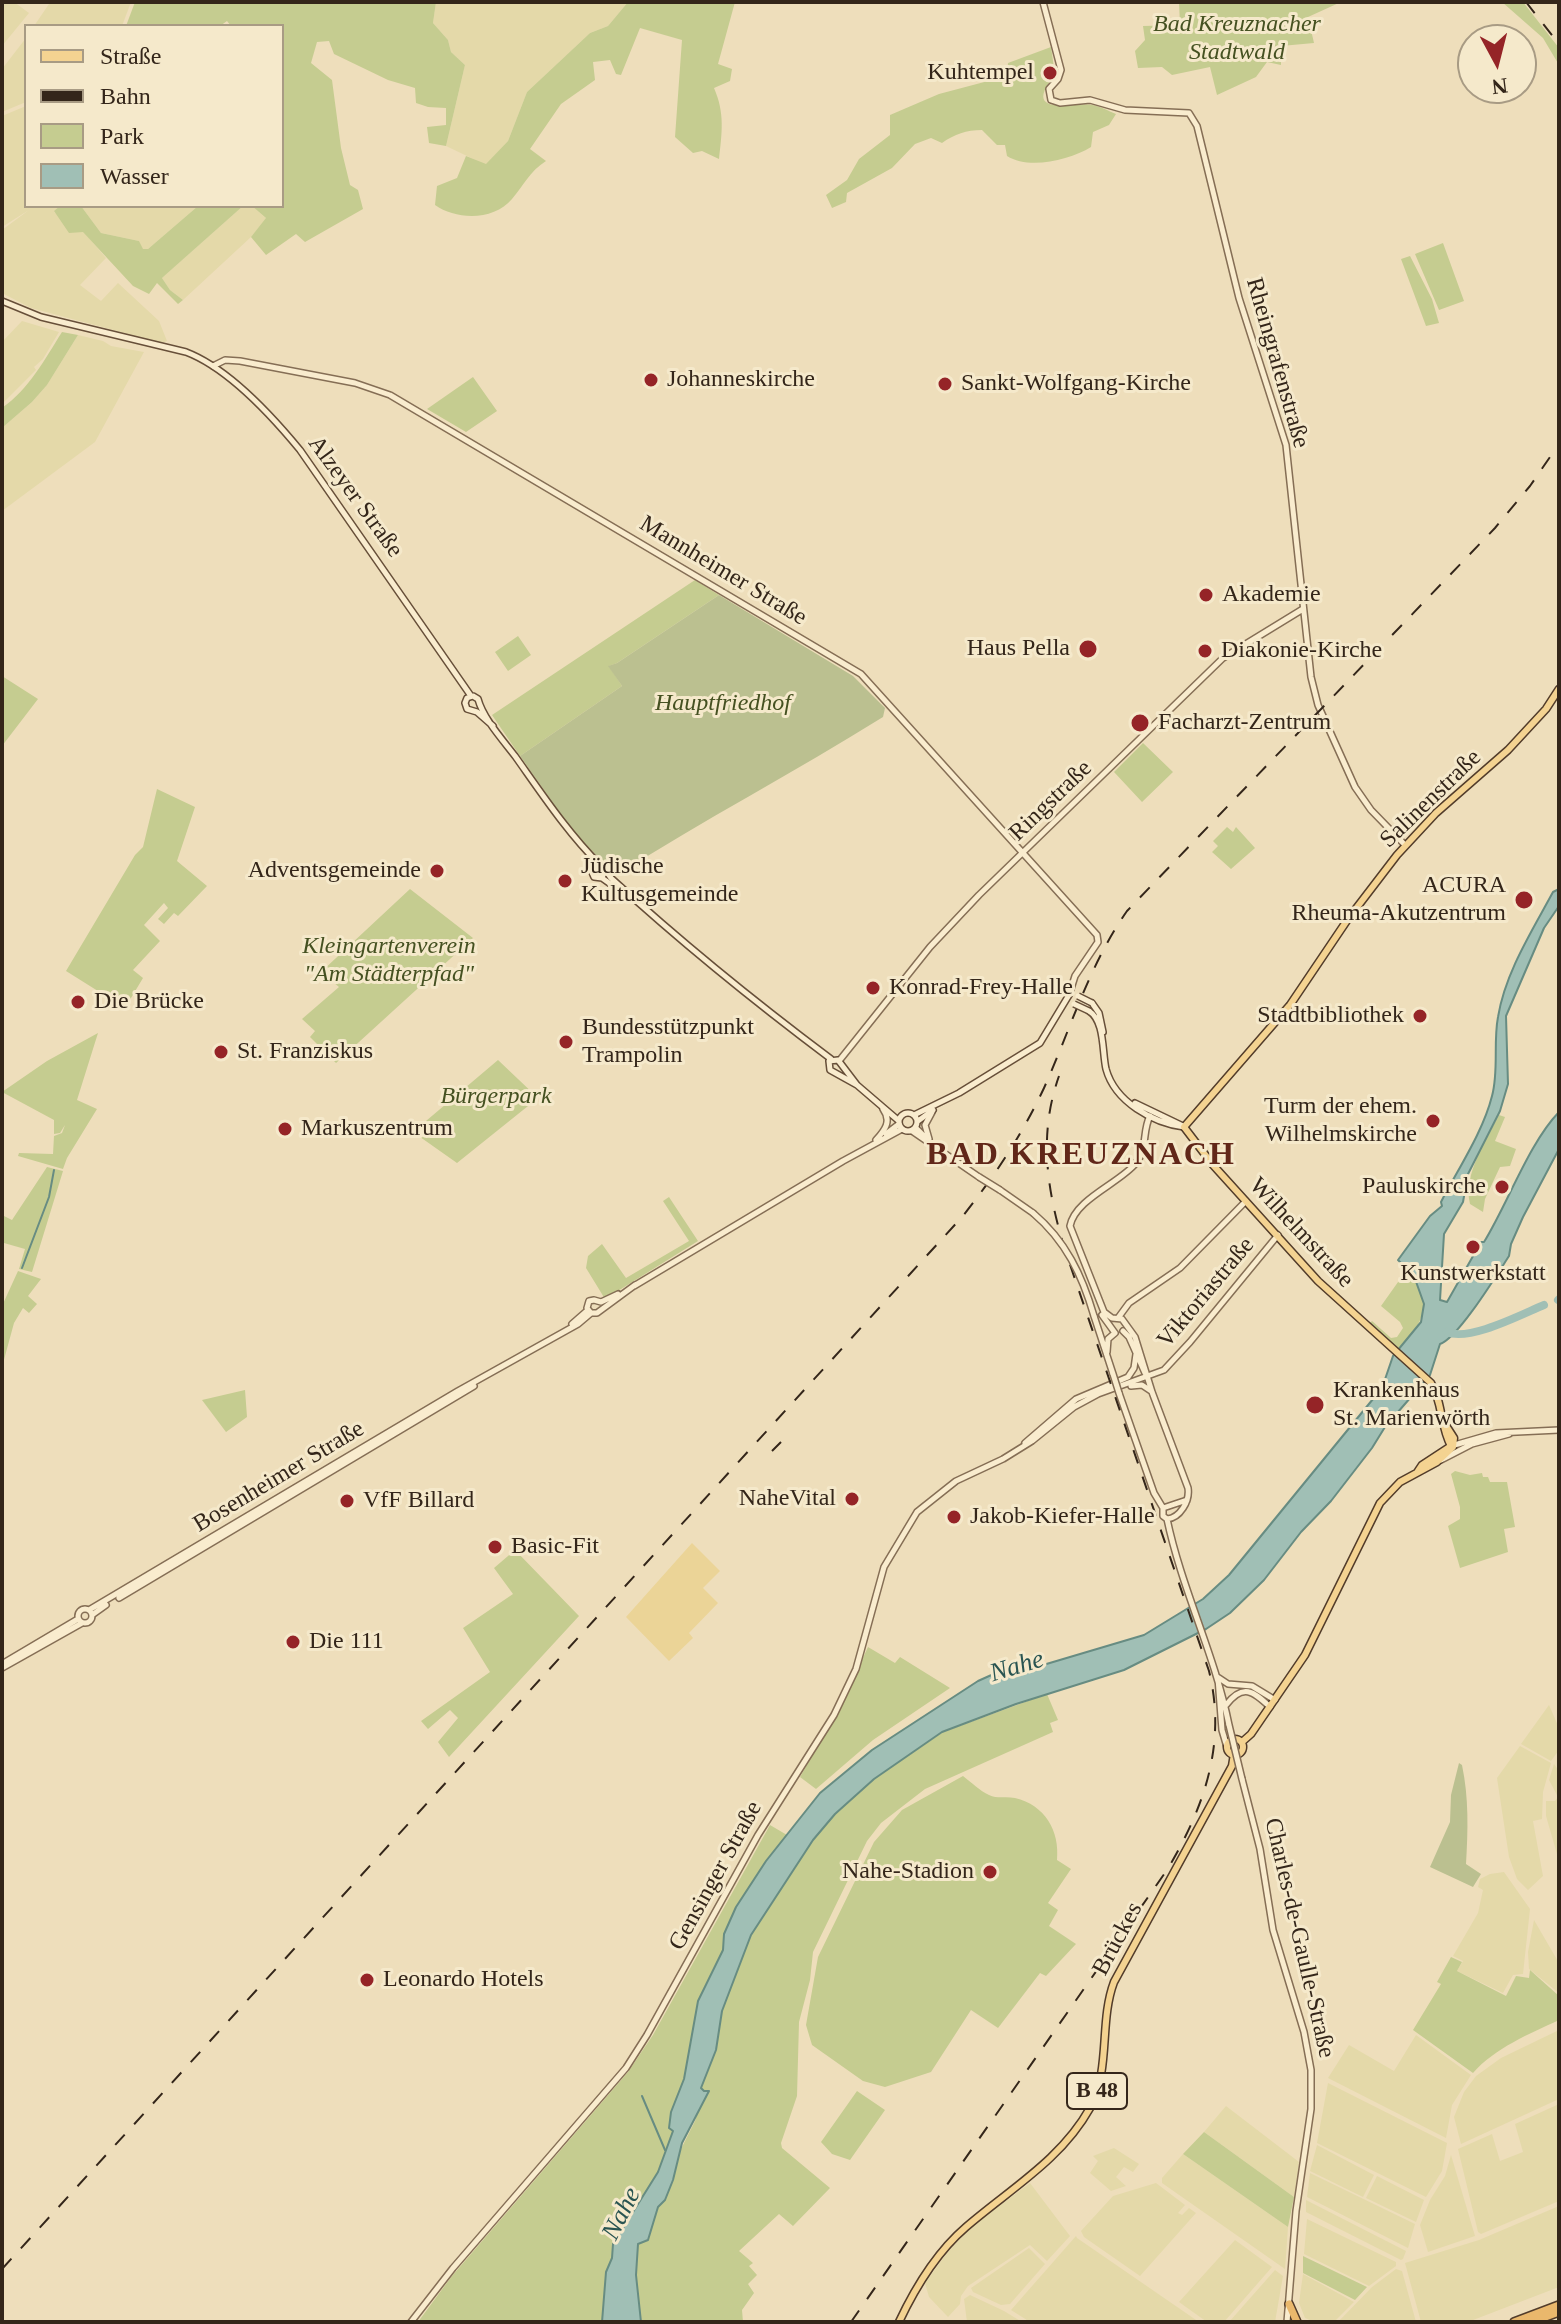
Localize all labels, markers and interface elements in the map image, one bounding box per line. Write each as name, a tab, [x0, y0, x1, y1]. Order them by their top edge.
park label: Bad Kreuznacher Stadtwald	[1153, 11, 1321, 67]
legend	[24, 24, 284, 208]
north arrow	[1457, 24, 1537, 104]
text: Straße	[100, 43, 161, 69]
place label: Kuhtempel	[927, 59, 1034, 87]
marker: Kuhtempel	[1041, 64, 1059, 82]
text: N	[1490, 73, 1509, 100]
text: Bahn	[100, 83, 151, 109]
text: Park	[100, 123, 144, 149]
text: Wasser	[100, 163, 169, 189]
street label: Rheingrafenstraße	[1239, 274, 1315, 452]
place label: Johanneskirche	[667, 366, 815, 394]
place label: Sankt-Wolfgang-Kirche	[961, 370, 1191, 398]
marker: Johanneskirche	[642, 371, 660, 389]
marker: Sankt-Wolfgang-Kirche	[936, 375, 954, 393]
street label: Alzeyer Straße	[301, 431, 409, 563]
street label: Mannheimer Straße	[634, 510, 812, 632]
place label: Akademie	[1222, 581, 1321, 609]
marker: Akademie	[1197, 586, 1215, 604]
place label: Haus Pella	[967, 635, 1070, 663]
place label: Diakonie-Kirche	[1221, 637, 1382, 665]
marker: Haus Pella	[1077, 638, 1099, 660]
marker: Diakonie-Kirche	[1196, 642, 1214, 660]
park label: Hauptfriedhof	[655, 690, 791, 718]
place label: Facharzt-Zentrum	[1158, 709, 1331, 737]
marker: Facharzt-Zentrum	[1129, 712, 1151, 734]
street label: Salinenstraße	[1374, 744, 1488, 854]
street label: Ringstraße	[1004, 755, 1098, 847]
place label: Jüdische Kultusgemeinde	[581, 853, 738, 909]
place label: Adventsgemeinde	[248, 857, 421, 885]
marker: Adventsgemeinde	[428, 862, 446, 880]
marker: Jüdische Kultusgemeinde	[556, 872, 574, 890]
place label: ACURA Rheuma-Akutzentrum	[1291, 872, 1506, 928]
marker: ACURA Rheuma-Akutzentrum	[1513, 889, 1535, 911]
park label: Kleingartenverein "Am Städterpfad"	[302, 933, 476, 989]
place label: Konrad-Frey-Halle	[889, 974, 1073, 1002]
marker: Konrad-Frey-Halle	[864, 979, 882, 997]
place label: Die Brücke	[94, 988, 204, 1016]
marker: Die Brücke	[69, 993, 87, 1011]
place label: Stadtbibliothek	[1257, 1002, 1404, 1030]
marker: Stadtbibliothek	[1411, 1007, 1429, 1025]
place label: Bundesstützpunkt Trampolin	[582, 1014, 754, 1070]
marker: Bundesstützpunkt Trampolin	[557, 1033, 575, 1051]
place label: St. Franziskus	[237, 1038, 373, 1066]
marker: St. Franziskus	[212, 1043, 230, 1061]
park label: Bürgerpark	[440, 1083, 552, 1111]
place label: Turm der ehem. Wilhelmskirche	[1264, 1093, 1417, 1149]
marker: Turm der ehem. Wilhelmskirche	[1424, 1112, 1442, 1130]
place label: Markuszentrum	[301, 1115, 453, 1143]
marker: Markuszentrum	[276, 1120, 294, 1138]
district label: BAD KREUZNACH	[926, 1137, 1236, 1175]
street label: Wilhelmstraße	[1243, 1172, 1359, 1294]
place label: Pauluskirche	[1362, 1173, 1486, 1201]
marker: Pauluskirche	[1493, 1178, 1511, 1196]
street label: Viktoriastraße	[1151, 1232, 1261, 1354]
marker: Kunstwerkstatt	[1464, 1238, 1482, 1256]
place label: Kunstwerkstatt	[1400, 1260, 1546, 1288]
place label: Krankenhaus St. Marienwörth	[1333, 1377, 1490, 1433]
marker: Krankenhaus St. Marienwörth	[1304, 1394, 1326, 1416]
street label: Bosenheimer Straße	[188, 1415, 370, 1539]
place label: NaheVital	[739, 1485, 836, 1513]
place label: VfF Billard	[363, 1487, 474, 1515]
marker: NaheVital	[843, 1490, 861, 1508]
marker: VfF Billard	[338, 1492, 356, 1510]
place label: Jakob-Kiefer-Halle	[970, 1503, 1155, 1531]
marker: Jakob-Kiefer-Halle	[945, 1508, 963, 1526]
place label: Basic-Fit	[511, 1533, 599, 1561]
marker: Basic-Fit	[486, 1538, 504, 1556]
place label: Die 111	[309, 1628, 384, 1656]
marker: Die 111	[284, 1633, 302, 1651]
water label: Nahe	[986, 1644, 1048, 1690]
street label: Gensinger Straße	[663, 1796, 769, 1956]
street label: Charles-de-Gaulle-Straße	[1257, 1815, 1341, 2061]
place label: Nahe-Stadion	[842, 1858, 974, 1886]
marker: Nahe-Stadion	[981, 1863, 999, 1881]
street label: Brückes	[1087, 1898, 1149, 1980]
place label: Leonardo Hotels	[383, 1966, 544, 1994]
marker: Leonardo Hotels	[358, 1971, 376, 1989]
road number: B 48	[1067, 2073, 1127, 2109]
water label: Nahe	[596, 2182, 648, 2246]

